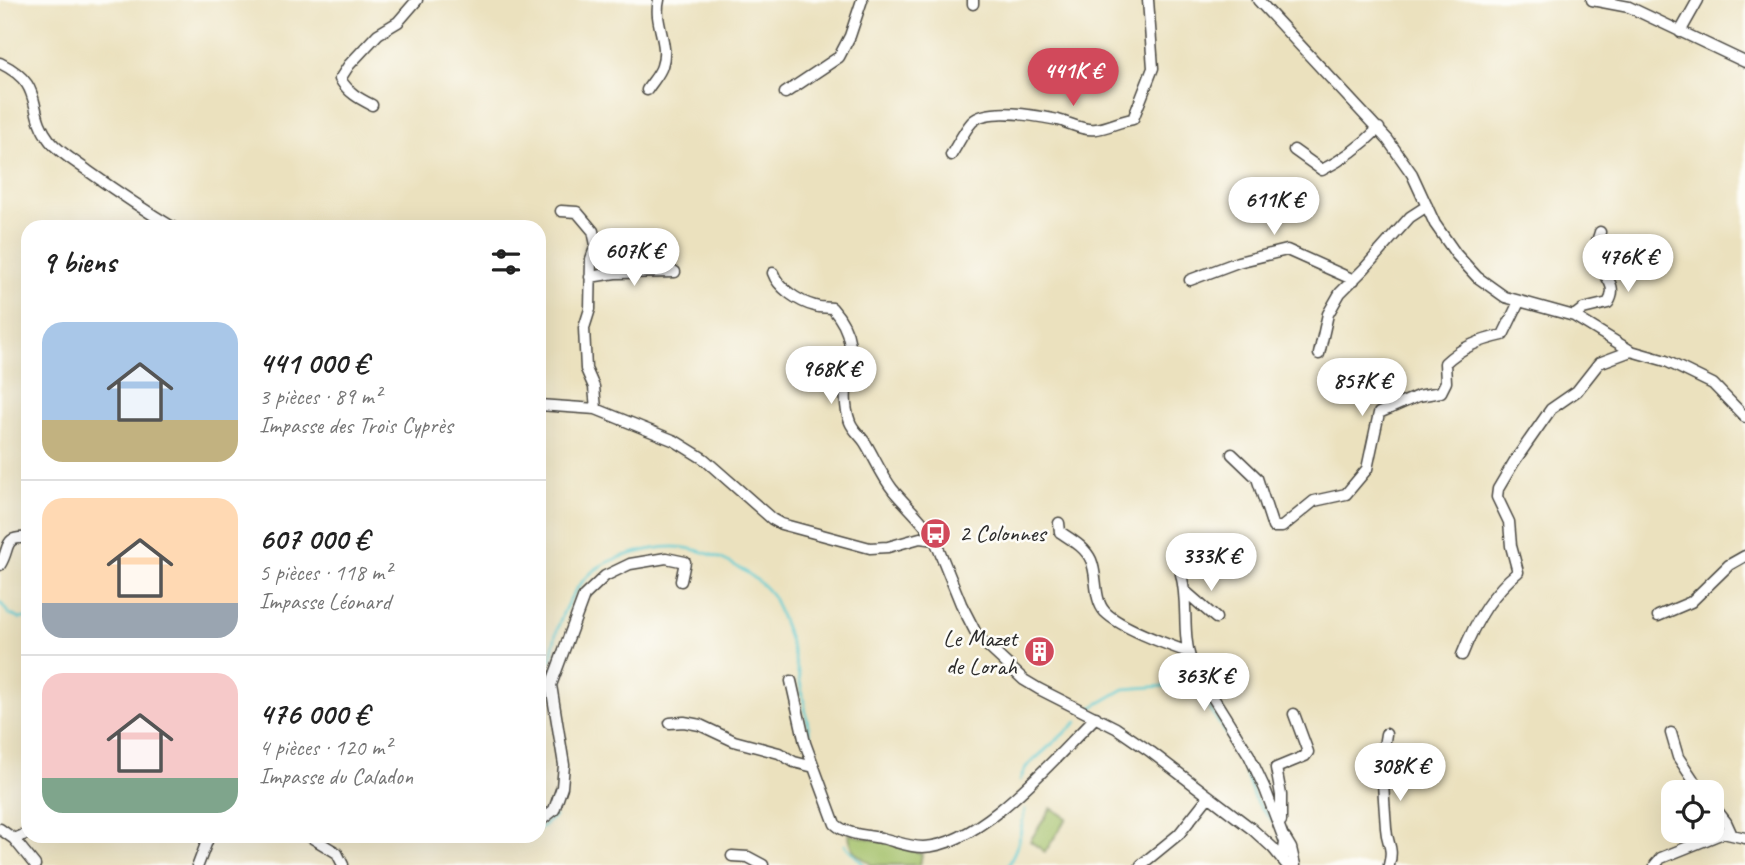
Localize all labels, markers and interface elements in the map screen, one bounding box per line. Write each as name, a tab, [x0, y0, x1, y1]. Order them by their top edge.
pin: 441K €	[1016, 48, 1130, 108]
text: 441K €	[1044, 56, 1102, 85]
pin: 611K €	[1217, 177, 1331, 237]
text: 611K €	[1244, 185, 1304, 214]
pin: 607K €	[577, 229, 691, 288]
pin: 476K €	[1571, 234, 1685, 294]
text: 607K €	[604, 236, 664, 265]
text: 476K €	[1598, 242, 1658, 271]
text: 9 biens	[42, 243, 116, 281]
icon: filters	[487, 243, 525, 281]
text: 441 000 €	[259, 344, 368, 382]
pin: 968K €	[774, 346, 888, 406]
icon: home	[98, 350, 182, 434]
text: 968K €	[802, 354, 860, 383]
pin: 857K €	[1305, 358, 1419, 418]
text: 857K €	[1333, 366, 1391, 395]
text: 3 pièces · 89 m²	[259, 382, 381, 411]
text: Impasse des Trois Cyprès	[259, 411, 453, 440]
bus stop icon: 2 Colonnes	[919, 516, 953, 550]
place label: 2 Colonnes	[959, 518, 1048, 548]
text: 607 000 €	[259, 520, 369, 558]
icon: home	[98, 526, 182, 610]
pin: 333K €	[1154, 534, 1268, 593]
text: 333K €	[1182, 541, 1240, 570]
text: 5 pièces · 118 m²	[259, 558, 391, 587]
text: Impasse Léonard	[259, 587, 391, 616]
place label: Le Mazet de Lorah	[943, 623, 1019, 681]
building icon: Le Mazet de Lorah	[1023, 635, 1057, 669]
pin: 363K €	[1147, 654, 1261, 713]
text: 363K €	[1174, 661, 1234, 690]
text: 476 000 €	[259, 695, 369, 733]
icon: home	[98, 701, 182, 785]
text: 4 pièces · 120 m²	[259, 733, 391, 762]
pin: 308K €	[1343, 744, 1457, 803]
text: 308K €	[1371, 751, 1429, 780]
text: Impasse du Caladon	[259, 762, 413, 791]
map controls	[1661, 780, 1724, 843]
button: locate	[1661, 780, 1724, 843]

